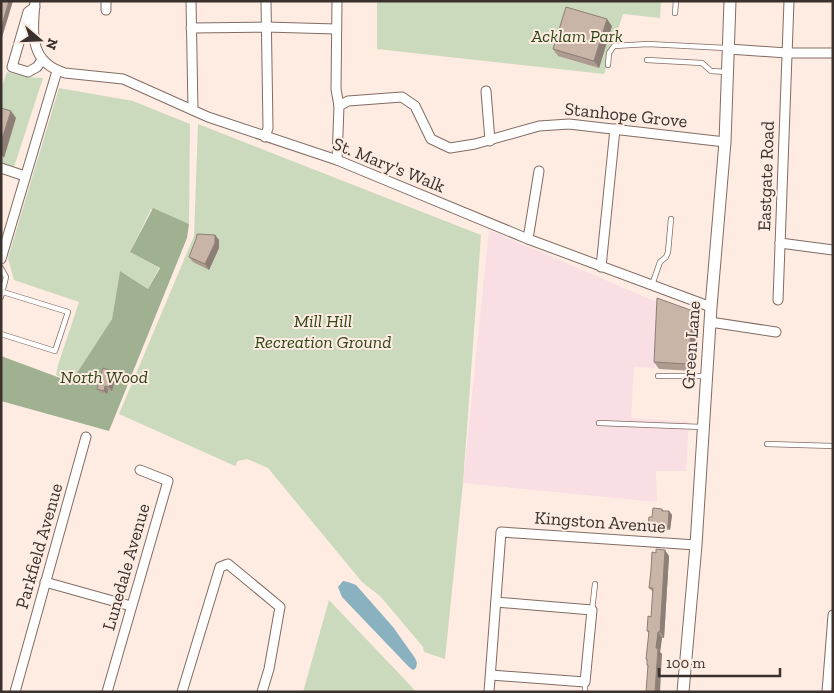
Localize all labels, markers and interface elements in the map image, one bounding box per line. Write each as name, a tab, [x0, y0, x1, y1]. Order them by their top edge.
north arrow	[15, 15, 65, 65]
park label: Acklam Park	[530, 25, 623, 47]
text: N	[42, 36, 62, 52]
street label: Stanhope Grove	[564, 98, 688, 132]
street label: Eastgate Road	[753, 120, 779, 232]
street label: St. Mary's Walk	[330, 133, 449, 198]
street label: Green Lane	[677, 300, 705, 390]
park label: Mill Hill Recreation Ground	[255, 310, 391, 353]
park label: North Wood	[60, 366, 148, 388]
street label: Parkfield Avenue	[11, 481, 67, 611]
street label: Lunedale Avenue	[97, 501, 155, 633]
street label: Kingston Avenue	[534, 506, 666, 538]
scale bar	[659, 646, 780, 678]
text: 100 m	[666, 654, 705, 672]

